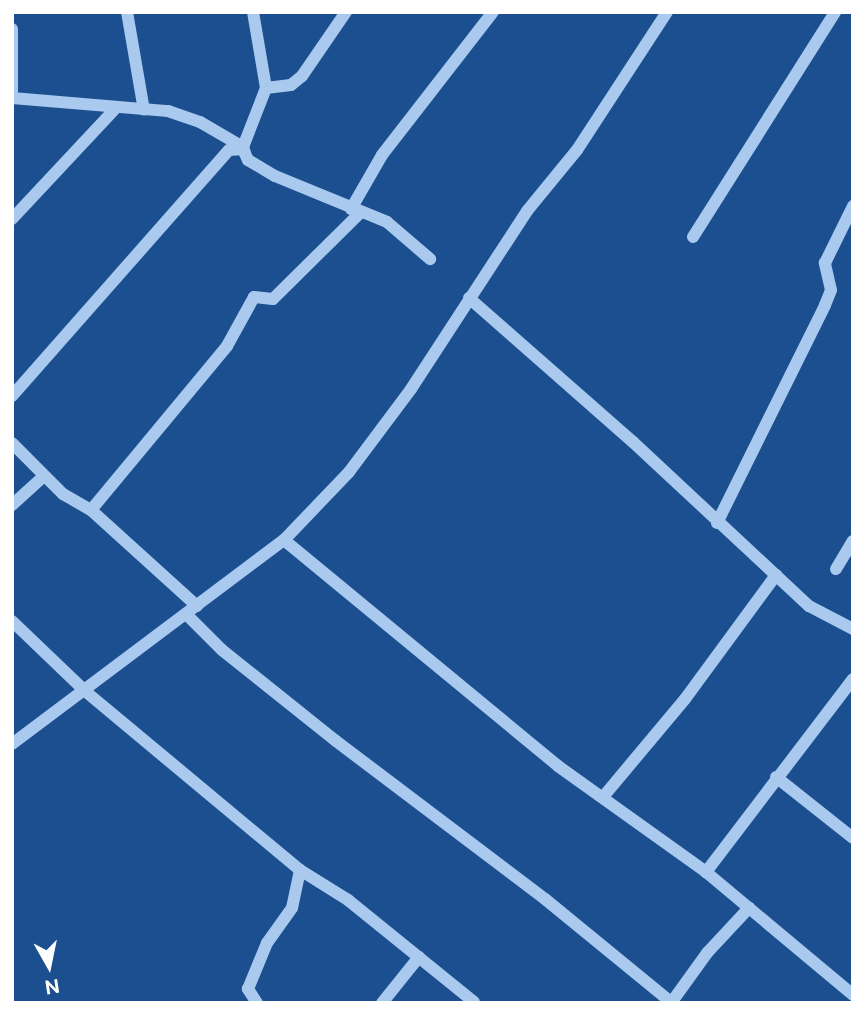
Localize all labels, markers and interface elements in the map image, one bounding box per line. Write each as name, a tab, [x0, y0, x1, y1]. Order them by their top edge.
north arrow	[14, 931, 84, 1001]
text: N	[43, 975, 61, 999]

